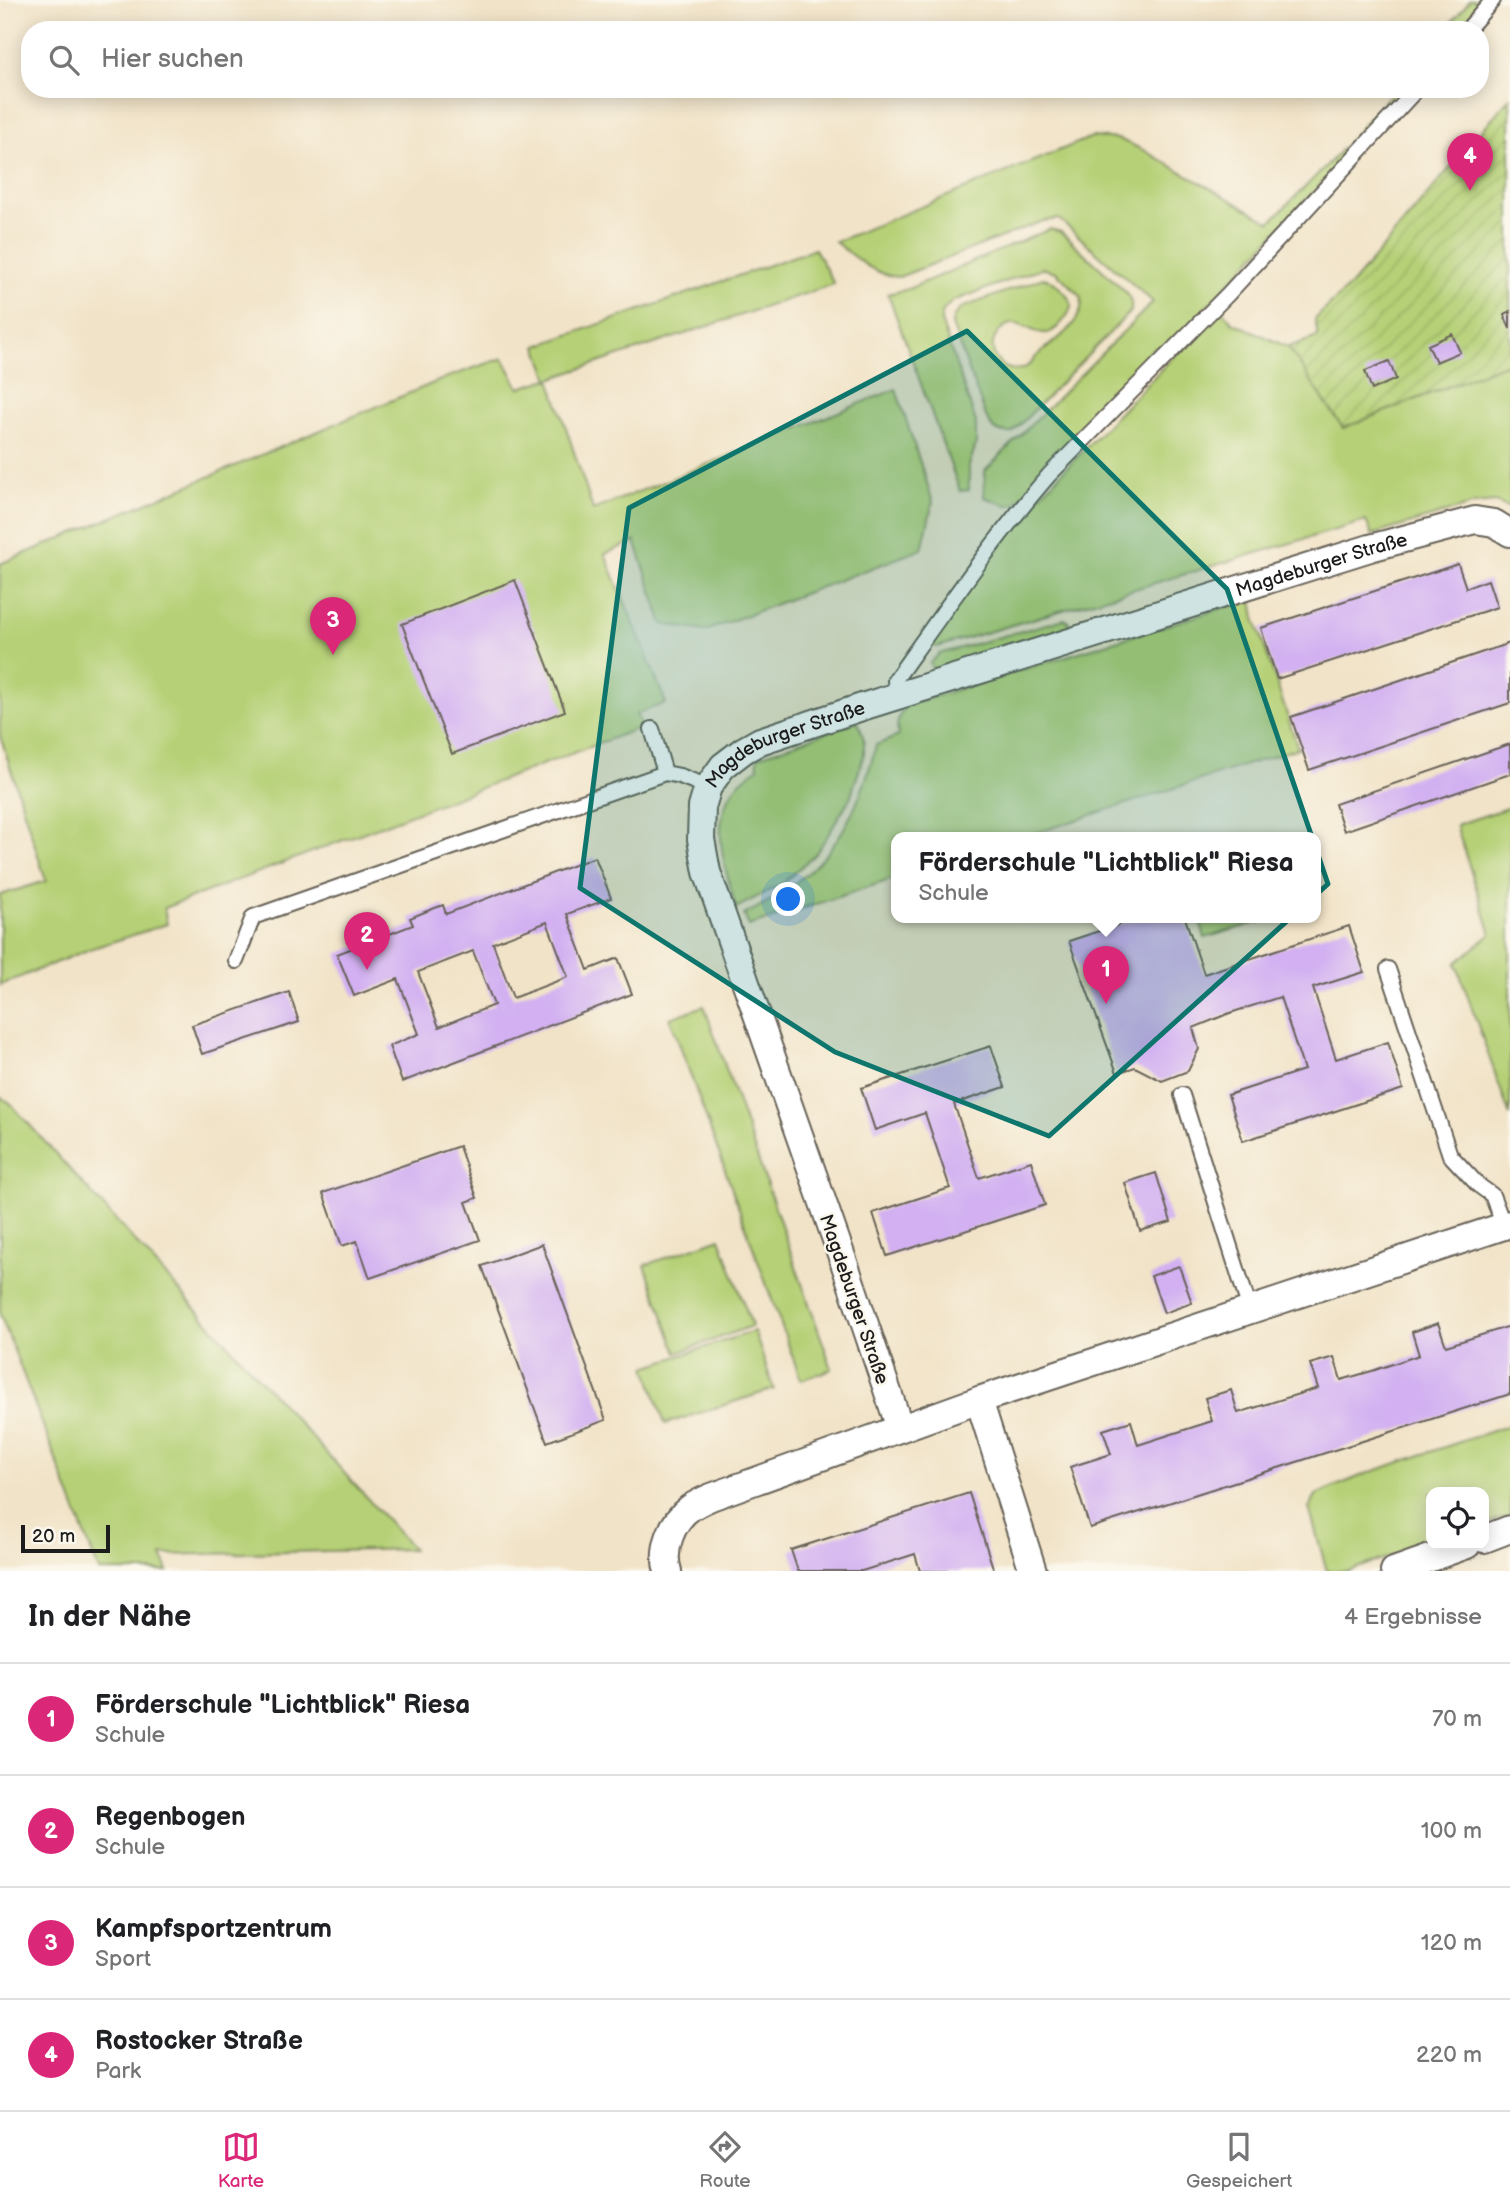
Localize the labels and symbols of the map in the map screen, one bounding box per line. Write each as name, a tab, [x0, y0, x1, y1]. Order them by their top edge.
pin: 4	[1447, 133, 1493, 191]
street label: Magdeburger Straße	[1233, 529, 1410, 602]
pin: 3	[310, 597, 356, 655]
street label: Magdeburger Straße	[701, 697, 868, 793]
your location	[771, 882, 805, 916]
pin: 2	[344, 912, 390, 970]
pin: 1	[1083, 946, 1129, 1004]
street label: Magdeburger Straße	[814, 1212, 893, 1387]
scale bar	[21, 1522, 110, 1554]

